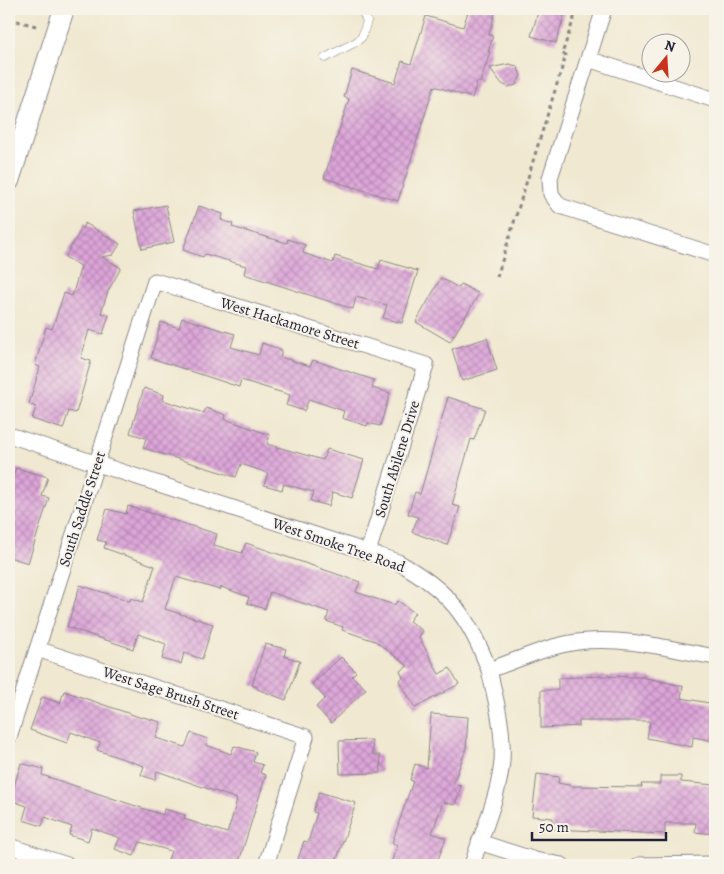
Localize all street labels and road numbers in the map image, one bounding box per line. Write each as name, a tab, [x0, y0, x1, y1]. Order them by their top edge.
street label: West Hackamore Street	[217, 292, 362, 354]
street label: South Abilene Drive	[370, 398, 424, 520]
street label: South Saddle Street	[54, 449, 110, 569]
street label: West Smoke Tree Road	[269, 513, 409, 577]
street label: West Sage Brush Street	[99, 661, 242, 724]

